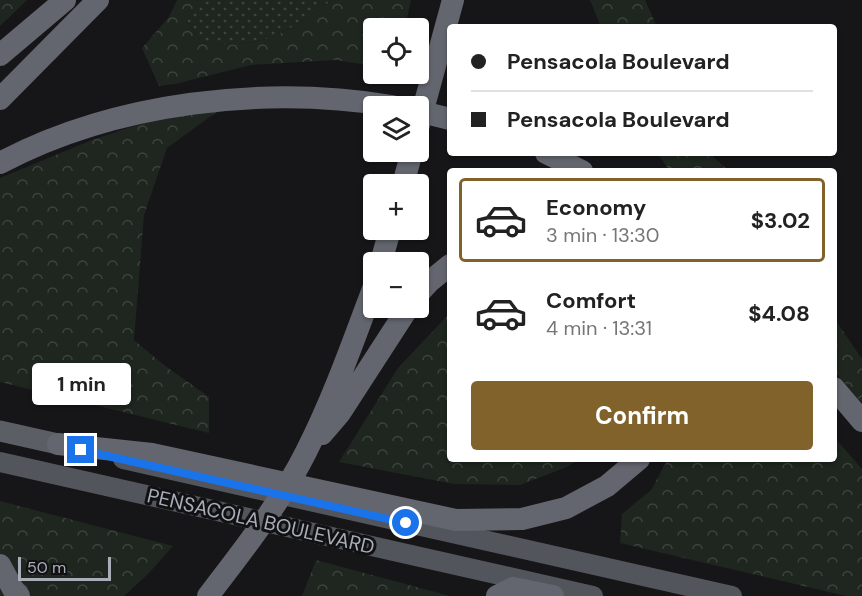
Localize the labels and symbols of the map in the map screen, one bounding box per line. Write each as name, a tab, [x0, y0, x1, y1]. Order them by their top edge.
callout: 1 min	[32, 363, 130, 405]
route end	[67, 436, 94, 463]
street label: PENSACOLA BOULEVARD	[145, 482, 377, 560]
route start	[392, 509, 419, 536]
scale bar	[18, 554, 111, 582]

